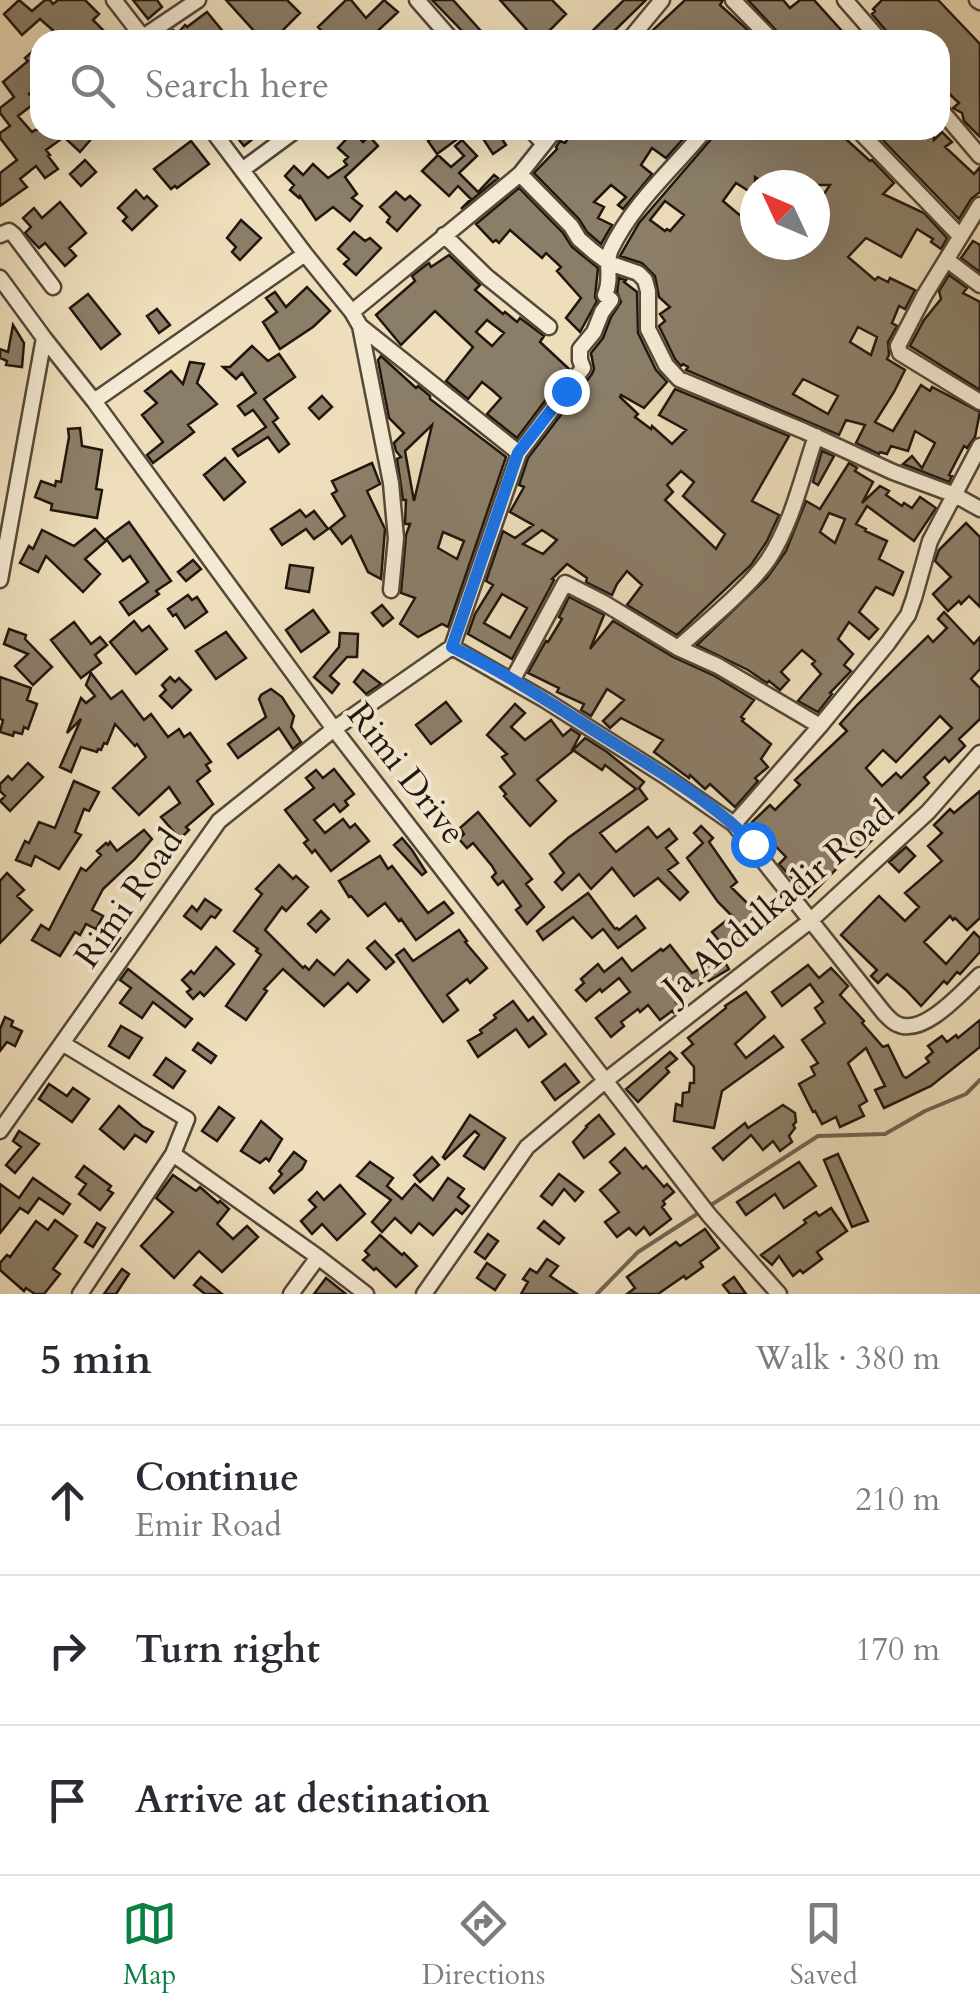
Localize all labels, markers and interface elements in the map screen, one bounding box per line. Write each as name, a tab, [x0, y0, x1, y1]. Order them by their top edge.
search box	[30, 30, 950, 140]
icon: search	[65, 58, 120, 113]
text: Search here	[145, 59, 329, 111]
north arrow	[740, 170, 830, 260]
route end	[544, 369, 590, 415]
street label: Rimi Drive	[336, 693, 477, 854]
street label: Ja Abdulkadir Road	[649, 790, 905, 1015]
street label: Rimi Road	[63, 819, 195, 978]
route start	[731, 822, 777, 868]
text: 5 min	[40, 1331, 152, 1388]
text: Walk · 380 m	[755, 1337, 940, 1381]
text: Continue	[135, 1452, 299, 1504]
icon: ahead	[40, 1473, 95, 1528]
text: 210 m	[855, 1478, 940, 1522]
text: Emir Road	[135, 1504, 281, 1548]
icon: right	[40, 1623, 95, 1678]
text: Turn right	[135, 1624, 320, 1676]
text: 170 m	[855, 1628, 940, 1672]
icon: arrive	[40, 1773, 95, 1828]
text: Arrive at destination	[135, 1774, 490, 1826]
tab: Map	[122, 1896, 177, 1994]
tab: Directions	[422, 1896, 545, 1994]
tab: Saved	[790, 1896, 858, 1994]

